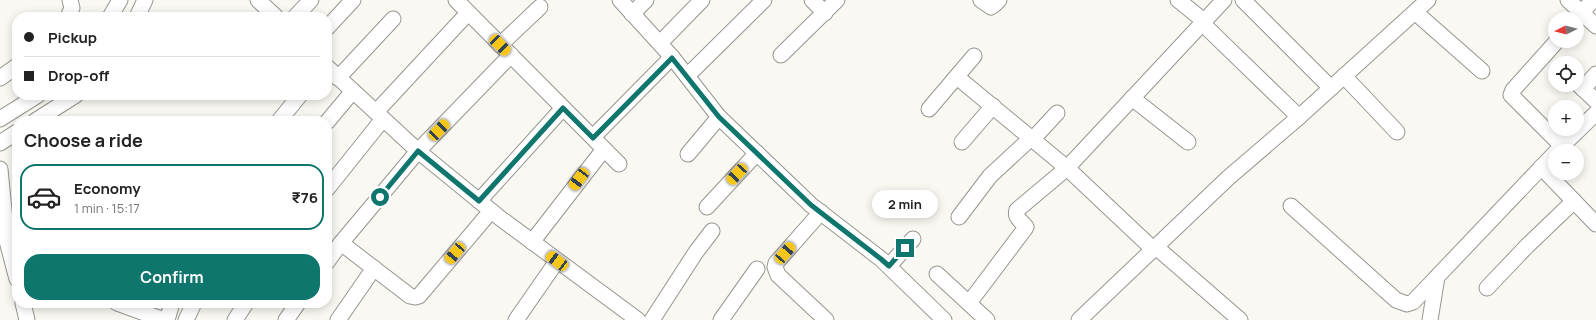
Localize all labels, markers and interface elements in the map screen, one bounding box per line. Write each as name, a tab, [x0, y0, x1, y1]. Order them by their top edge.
north arrow	[1548, 12, 1584, 48]
map controls	[1548, 12, 1584, 180]
text: Pickup	[48, 27, 97, 48]
car	[487, 32, 513, 58]
button: locate	[1548, 56, 1584, 92]
text: Drop-off	[48, 65, 109, 86]
button: +	[1548, 100, 1584, 136]
car	[426, 117, 452, 143]
text: Choose a ride	[24, 128, 143, 152]
button: −	[1548, 144, 1584, 180]
car	[724, 161, 750, 187]
car	[567, 166, 591, 192]
text: Economy	[74, 178, 141, 199]
icon: car	[26, 179, 62, 215]
text: ₹76	[291, 187, 318, 208]
route start	[371, 188, 389, 206]
callout: 2 min	[872, 190, 938, 218]
text: 2 min	[888, 195, 922, 213]
text: 1 min · 15:17	[74, 199, 140, 217]
route end	[896, 239, 914, 257]
car	[443, 240, 467, 266]
car	[773, 240, 797, 266]
car	[544, 249, 570, 273]
button: Confirm	[24, 254, 320, 300]

